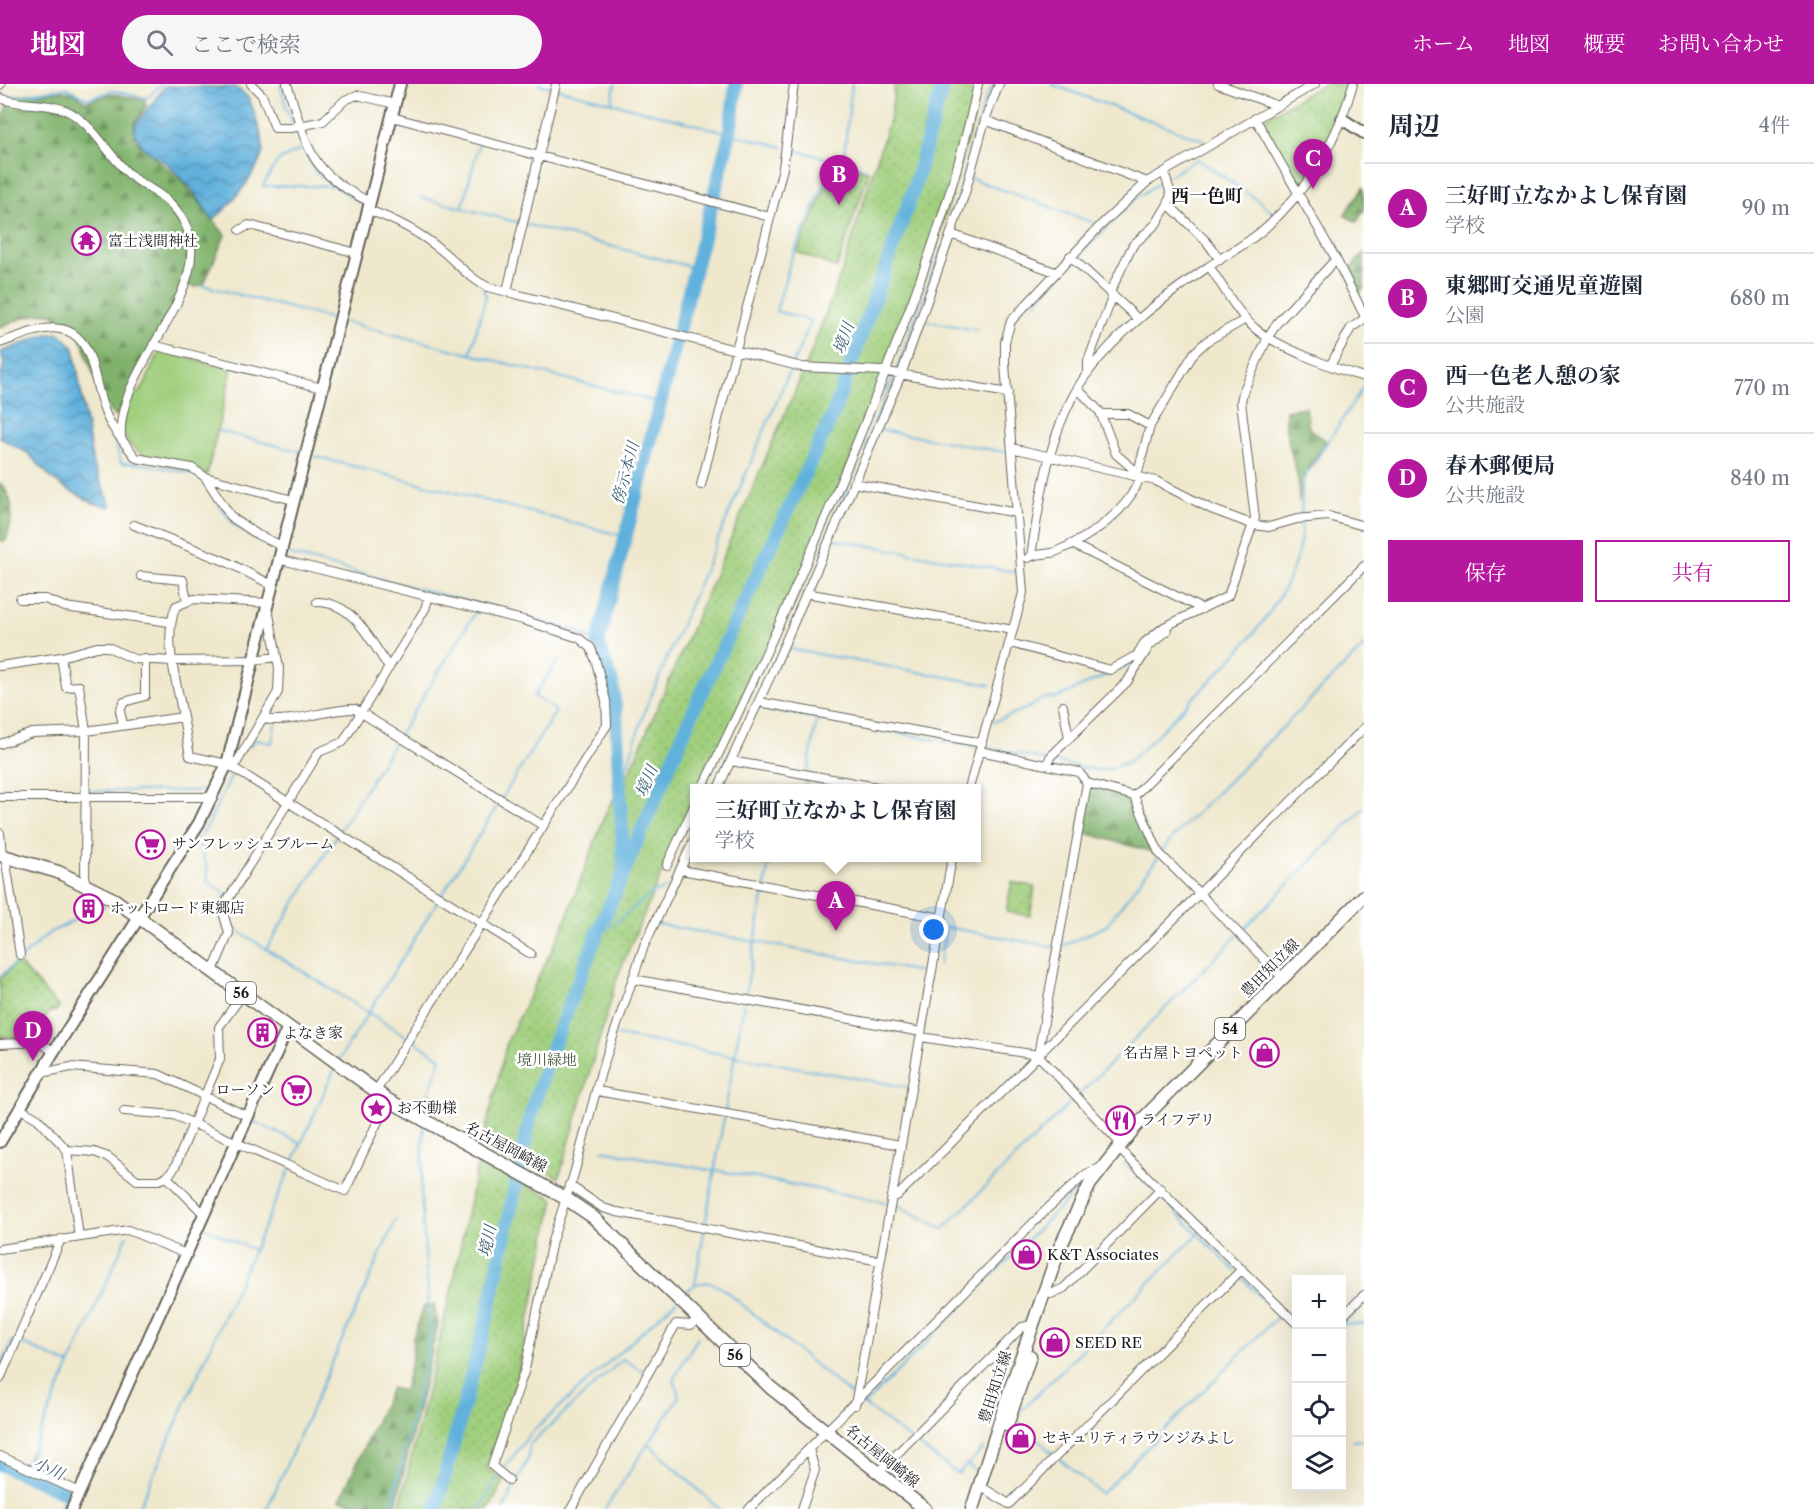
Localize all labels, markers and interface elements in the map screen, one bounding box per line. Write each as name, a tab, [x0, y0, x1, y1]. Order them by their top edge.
search box	[122, 15, 542, 69]
icon: search	[143, 26, 176, 59]
text: 地図	[30, 27, 86, 61]
text: ここで検索	[191, 31, 301, 58]
text: ホーム	[1412, 31, 1475, 56]
text: 地図	[1508, 31, 1550, 56]
text: 概要	[1583, 31, 1625, 56]
text: お問い合わせ	[1658, 31, 1784, 56]
text: 周辺	[1388, 110, 1440, 142]
text: 4件	[1758, 113, 1790, 137]
pin: C	[1294, 140, 1332, 189]
pin: B	[820, 156, 858, 205]
text: 三好町立なかよし保育園	[1445, 182, 1687, 209]
district label: 西一色町	[1171, 185, 1243, 207]
text: A	[1400, 196, 1415, 220]
text: 90 m	[1742, 196, 1790, 220]
text: 学校	[1445, 213, 1485, 237]
temple icon: 富士浅間神社	[71, 225, 103, 257]
place label: 富士浅間神社	[108, 231, 198, 250]
text: 東郷町交通児童遊園	[1445, 272, 1643, 299]
text: B	[1400, 286, 1415, 310]
text: 680 m	[1730, 286, 1790, 310]
text: 公園	[1445, 303, 1485, 327]
water label: 境川	[828, 318, 859, 356]
text: 西一色老人憩の家	[1445, 362, 1621, 389]
text: C	[1399, 376, 1416, 400]
text: 770 m	[1734, 376, 1790, 400]
text: 公共施設	[1445, 393, 1525, 417]
water label: 傍示本川	[607, 438, 643, 507]
text: 春木郵便局	[1445, 452, 1555, 479]
text: D	[1399, 466, 1416, 490]
text: 840 m	[1730, 466, 1790, 490]
text: 公共施設	[1445, 483, 1525, 507]
button: 保存	[1388, 540, 1583, 602]
button: 共有	[1595, 540, 1790, 602]
water label: 境川	[631, 761, 662, 800]
popup	[690, 784, 981, 862]
text: 三好町立なかよし保育園	[714, 797, 957, 824]
supermarket icon: サンフレッシュブルーム	[135, 828, 167, 860]
text: 学校	[714, 828, 754, 852]
place label: サンフレッシュブルーム	[172, 834, 335, 853]
pin: A	[816, 882, 856, 931]
building icon: ホットロード東郷店	[73, 892, 105, 924]
place label: ホットロード東郷店	[110, 898, 245, 917]
your location	[919, 915, 948, 944]
street label: 豊田知立線	[1236, 934, 1303, 1001]
road number: 56	[226, 982, 256, 1004]
pin: D	[14, 1012, 52, 1061]
building icon: よなき家	[246, 1017, 278, 1049]
road number: 54	[1215, 1018, 1245, 1040]
place label: よなき家	[283, 1023, 343, 1042]
shop icon: 名古屋トヨペット	[1248, 1037, 1280, 1069]
place label: 名古屋トヨペット	[1123, 1043, 1243, 1062]
park label: 境川緑地	[517, 1050, 577, 1069]
supermarket icon: ローソン	[280, 1074, 312, 1106]
place label: ローソン	[216, 1080, 275, 1099]
place icon: お不動様	[360, 1092, 392, 1124]
place label: お不動様	[397, 1098, 457, 1117]
restaurant icon: ライフデリ	[1104, 1104, 1136, 1136]
place label: ライフデリ	[1141, 1110, 1215, 1129]
street label: 名古屋岡崎線	[462, 1117, 550, 1176]
water label: 境川	[474, 1221, 501, 1259]
shop icon: K&T Associates	[1010, 1239, 1042, 1271]
place label: K&T Associates	[1047, 1245, 1159, 1264]
map controls	[1292, 1275, 1346, 1491]
button: +	[1292, 1275, 1346, 1329]
shop icon: SEED RE	[1038, 1327, 1070, 1359]
button: −	[1292, 1329, 1346, 1383]
place label: SEED RE	[1075, 1333, 1142, 1352]
road number: 56	[720, 1344, 750, 1366]
street label: 豊田知立線	[974, 1348, 1015, 1425]
button: locate	[1292, 1383, 1346, 1437]
street label: 名古屋岡崎線	[841, 1420, 923, 1491]
shop icon: セキュリティラウンジみよし	[1005, 1422, 1037, 1454]
place label: セキュリティラウンジみよし	[1042, 1428, 1235, 1447]
button: layers	[1292, 1437, 1346, 1491]
water label: 小川	[30, 1452, 70, 1484]

